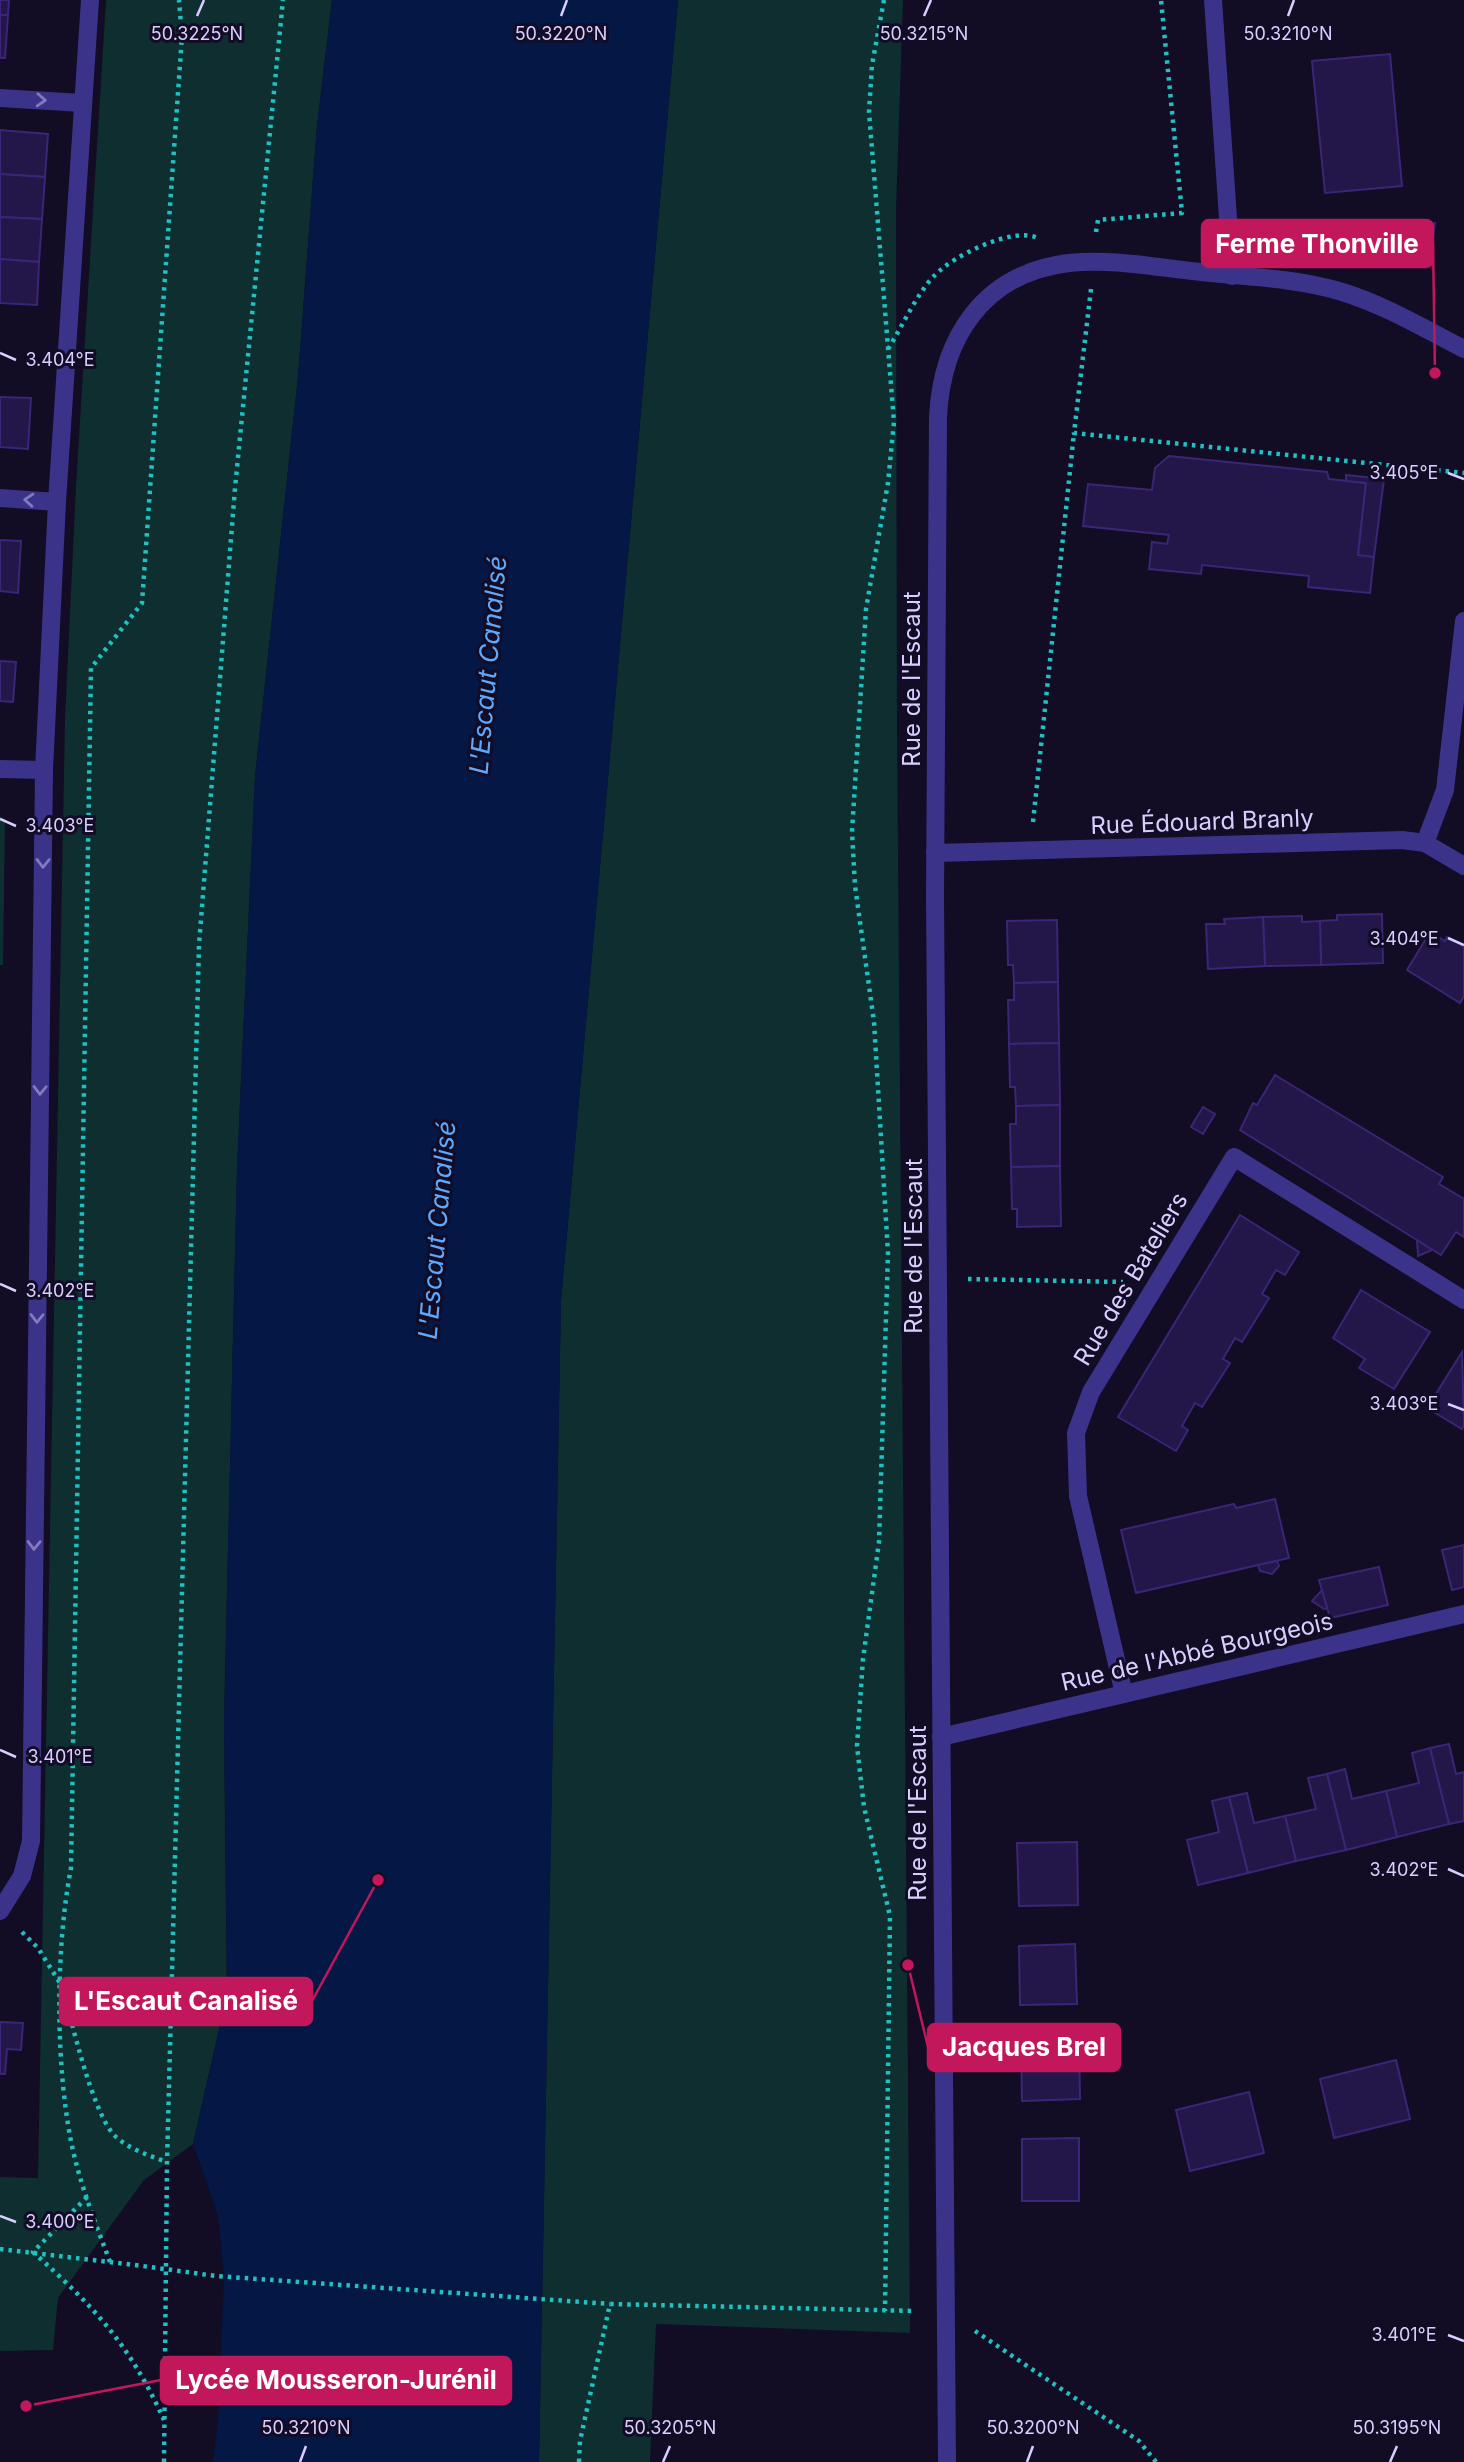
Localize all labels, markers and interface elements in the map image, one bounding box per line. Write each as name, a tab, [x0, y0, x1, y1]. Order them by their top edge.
text: 50.3225°N	[151, 23, 243, 44]
text: 50.3220°N	[515, 23, 607, 44]
text: 50.3215°N	[880, 23, 968, 44]
text: 50.3210°N	[1243, 23, 1333, 44]
one-way arrow	[36, 93, 47, 108]
callout: Ferme Thonville	[1202, 220, 1433, 267]
text: Ferme Thonville	[1215, 228, 1419, 259]
text: 3.404°E	[25, 349, 95, 370]
text: 3.405°E	[1370, 462, 1438, 483]
one-way arrow	[23, 493, 34, 508]
water label: L'Escaut Canalisé	[463, 554, 512, 775]
street label: Rue de l'Escaut	[897, 591, 926, 767]
street label: Rue Édouard Branly	[1090, 802, 1314, 840]
text: 3.403°E	[26, 815, 94, 836]
one-way arrow	[35, 858, 51, 869]
text: 3.404°E	[1369, 928, 1439, 949]
one-way arrow	[32, 1086, 48, 1096]
water label: L'Escaut Canalisé	[412, 1119, 461, 1340]
street label: Rue de l'Escaut	[899, 1158, 928, 1334]
street label: Rue des Bateliers	[1068, 1187, 1194, 1370]
text: 3.402°E	[26, 1280, 94, 1301]
one-way arrow	[29, 1313, 45, 1324]
text: 3.403°E	[1370, 1393, 1438, 1414]
one-way arrow	[27, 1540, 42, 1551]
street label: Rue de l'Abbé Bourgeois	[1058, 1606, 1336, 1697]
street label: Rue de l'Escaut	[903, 1725, 932, 1901]
text: 3.401°E	[27, 1746, 93, 1767]
text: 3.402°E	[1370, 1859, 1438, 1880]
callout: L'Escaut Canalisé	[60, 1978, 312, 2025]
text: L'Escaut Canalisé	[74, 1985, 298, 2016]
callout: Jacques Brel	[928, 2024, 1120, 2071]
text: Jacques Brel	[942, 2031, 1106, 2062]
text: 3.400°E	[25, 2211, 95, 2232]
text: 3.401°E	[1371, 2324, 1437, 2345]
callout: Lycée Mousseron-Jurénil	[161, 2357, 511, 2404]
text: Lycée Mousseron-Jurénil	[175, 2364, 497, 2395]
text: 50.3210°N	[261, 2417, 351, 2438]
text: 50.3205°N	[624, 2417, 716, 2438]
text: 50.3200°N	[986, 2417, 1080, 2438]
text: 50.3195°N	[1353, 2417, 1441, 2438]

